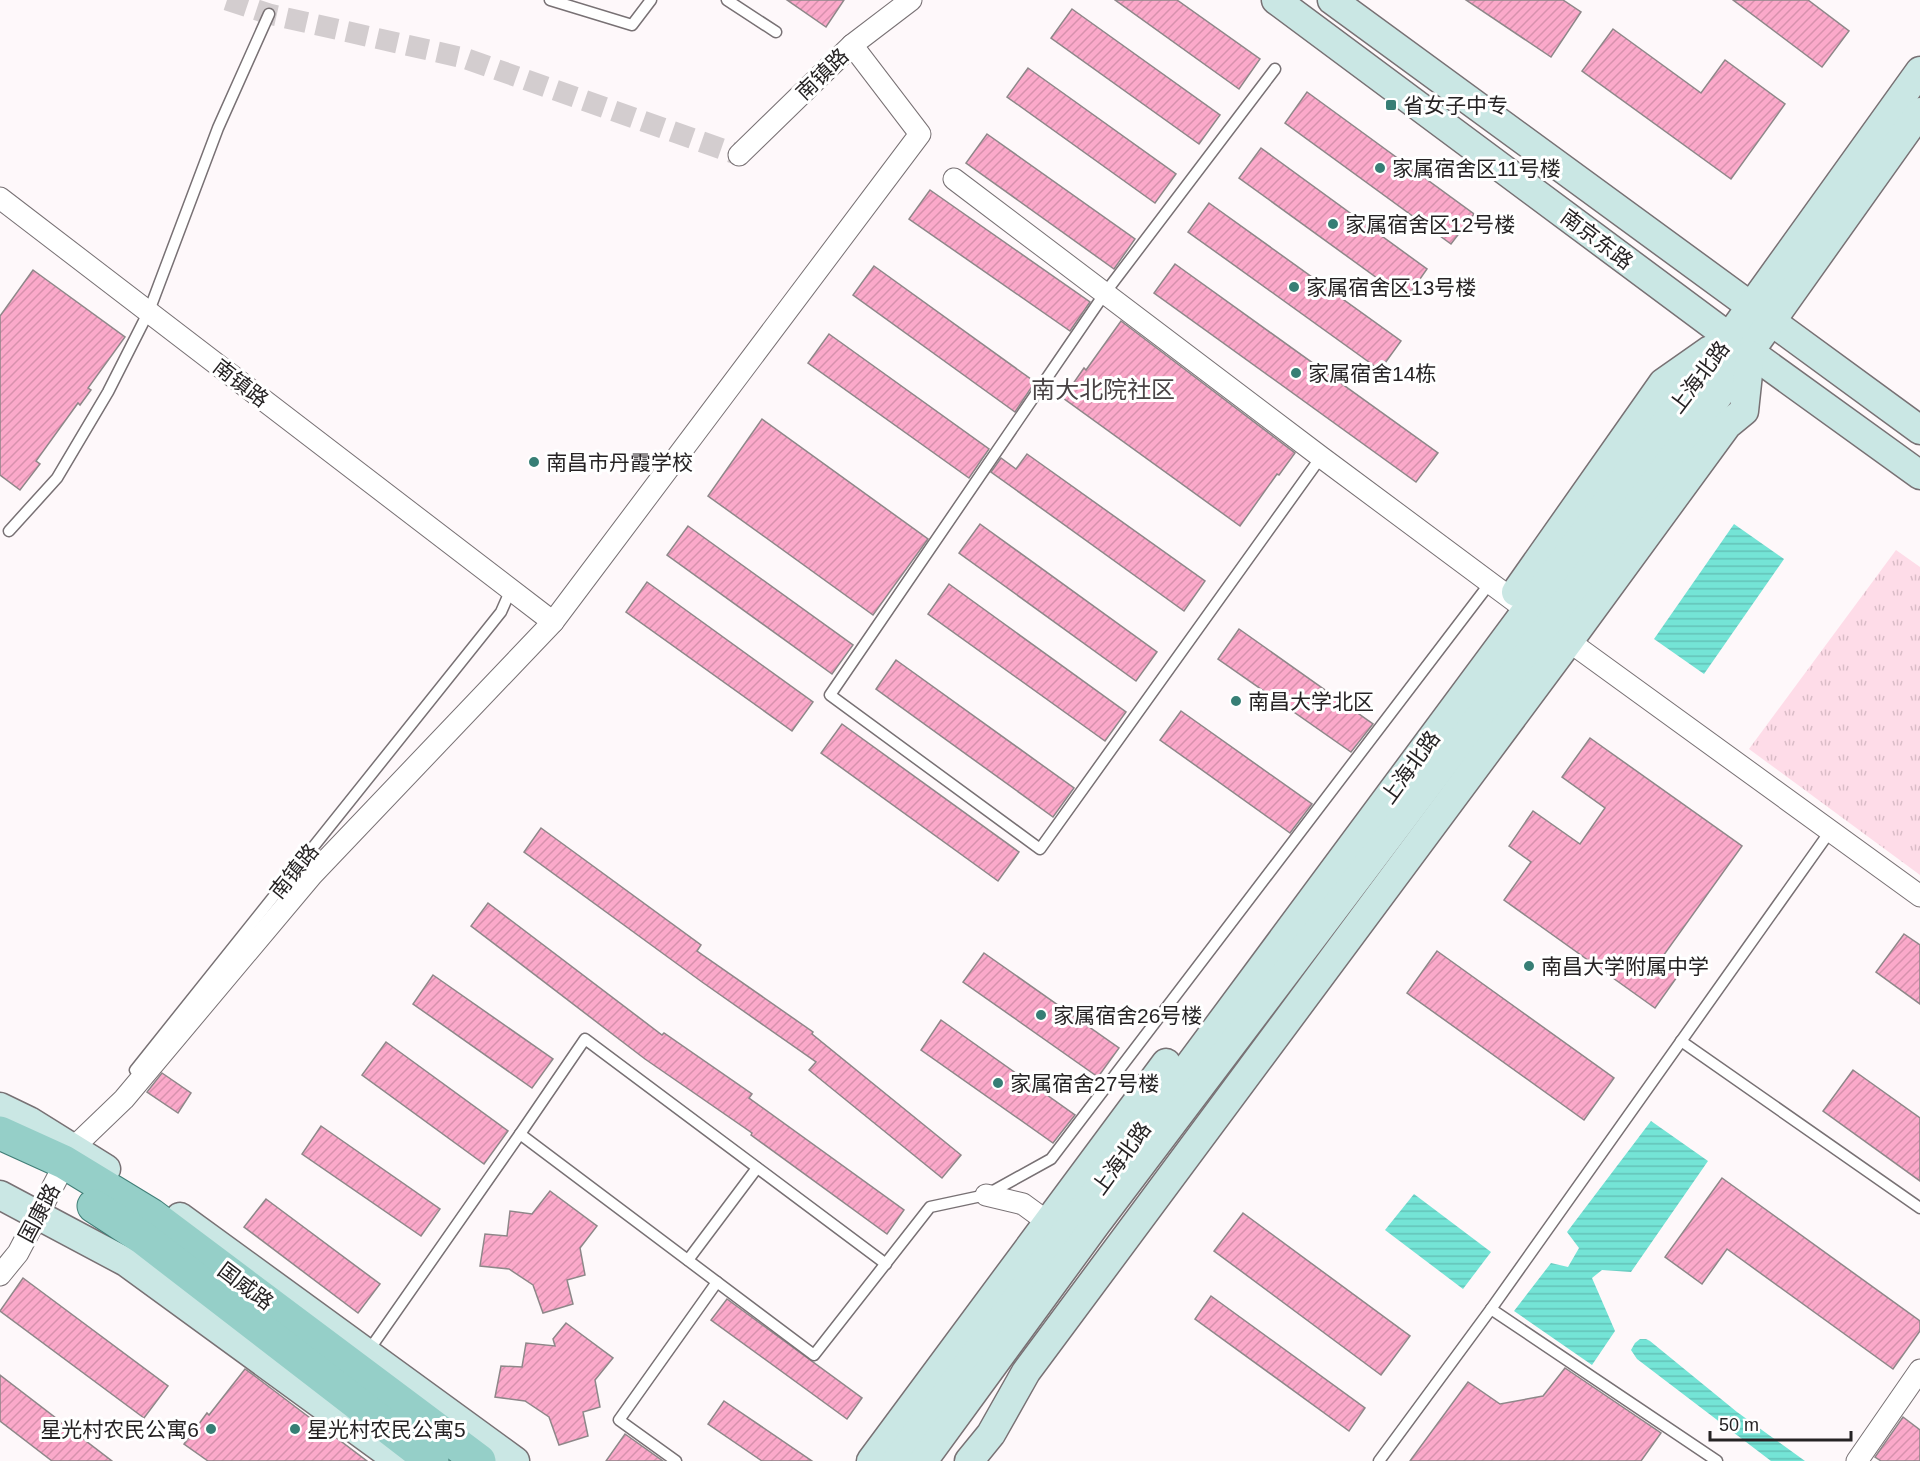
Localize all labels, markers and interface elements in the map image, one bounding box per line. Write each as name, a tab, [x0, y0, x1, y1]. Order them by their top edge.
street label: 南镇路	[791, 44, 853, 104]
place label: 省女子中专	[1403, 94, 1508, 117]
marker: 省女子中专	[1384, 98, 1398, 112]
place label: 家属宿舍区11号楼	[1392, 157, 1561, 180]
marker: 家属宿舍区11号楼	[1373, 161, 1387, 175]
street label: 南京东路	[1557, 205, 1637, 273]
place label: 家属宿舍区12号楼	[1345, 213, 1515, 236]
marker: 家属宿舍区12号楼	[1326, 217, 1340, 231]
place label: 家属宿舍区13号楼	[1306, 276, 1476, 299]
marker: 家属宿舍区13号楼	[1287, 280, 1301, 294]
street label: 上海北路	[1665, 337, 1733, 417]
street label: 南镇路	[209, 355, 273, 411]
place label: 家属宿舍14栋	[1308, 362, 1436, 385]
marker: 家属宿舍14栋	[1289, 366, 1303, 380]
district label: 南大北院社区	[1031, 376, 1175, 403]
place label: 南昌市丹霞学校	[546, 451, 693, 474]
marker: 南昌市丹霞学校	[527, 455, 541, 469]
place label: 南昌大学北区	[1248, 690, 1374, 713]
marker: 南昌大学北区	[1229, 694, 1243, 708]
street label: 上海北路	[1376, 726, 1444, 808]
street label: 南镇路	[265, 839, 323, 903]
place label: 南昌大学附属中学	[1541, 955, 1709, 978]
marker: 南昌大学附属中学	[1522, 959, 1536, 973]
place label: 家属宿舍26号楼	[1053, 1004, 1202, 1027]
marker: 家属宿舍26号楼	[1034, 1008, 1048, 1022]
place label: 家属宿舍27号楼	[1010, 1072, 1159, 1095]
marker: 家属宿舍27号楼	[991, 1076, 1005, 1090]
street label: 上海北路	[1087, 1117, 1155, 1199]
street label: 国康路	[14, 1180, 64, 1246]
street label: 国威路	[214, 1258, 278, 1314]
scale bar	[1710, 1404, 1851, 1442]
text: 50 m	[1719, 1415, 1759, 1435]
place label: 星光村农民公寓6	[40, 1418, 199, 1441]
place label: 星光村农民公寓5	[307, 1418, 466, 1441]
marker: 星光村农民公寓6	[204, 1422, 218, 1436]
marker: 星光村农民公寓5	[288, 1422, 302, 1436]

